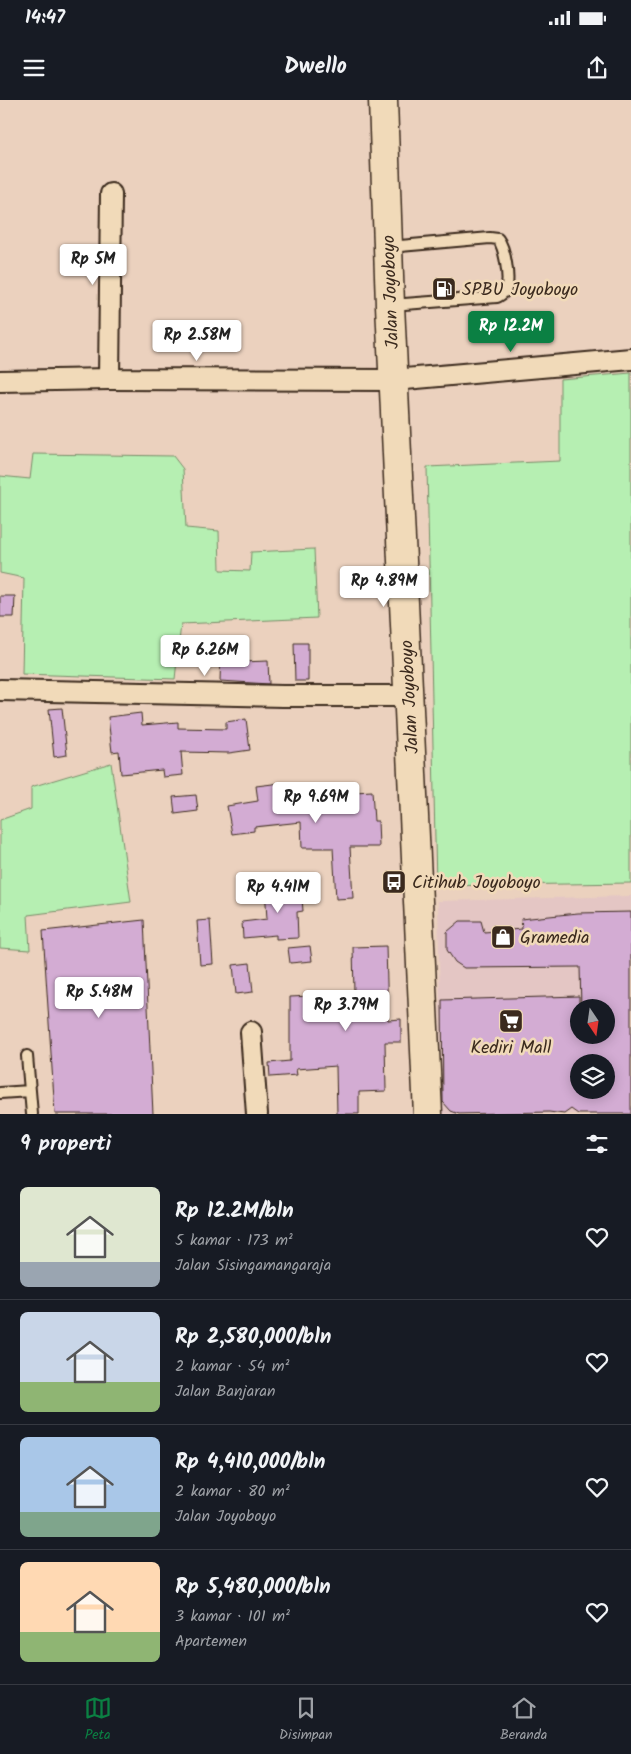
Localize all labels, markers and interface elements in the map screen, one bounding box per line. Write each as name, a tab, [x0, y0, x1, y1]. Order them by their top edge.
text: 14:47	[25, 3, 65, 33]
text: Dwello	[284, 50, 347, 85]
icon: menu	[20, 54, 48, 82]
icon: share	[583, 54, 611, 82]
street label: Jalan Joyoboyo	[375, 235, 408, 349]
pin: Rp 5M	[58, 244, 128, 286]
text: Rp 5M	[71, 247, 115, 272]
fuel station icon: SPBU Joyoboyo	[431, 276, 457, 302]
place label: SPBU Joyoboyo	[462, 276, 578, 305]
pin: Rp 12.2M	[459, 310, 563, 353]
text: Rp 12.2M	[479, 314, 543, 339]
pin: Rp 2.58M	[145, 320, 249, 362]
text: Rp 2.58M	[163, 323, 231, 348]
pin: Rp 4.89M	[332, 566, 436, 608]
text: Rp 4.89M	[351, 569, 417, 594]
pin: Rp 6.26M	[153, 634, 257, 677]
text: Rp 6.26M	[172, 638, 238, 663]
street label: Jalan Joyoboyo	[393, 639, 428, 755]
pin: Rp 9.69M	[264, 782, 368, 824]
text: Rp 9.69M	[283, 785, 349, 810]
bus stop icon: Citihub Joyoboyo	[381, 869, 407, 895]
place label: Citihub Joyoboyo	[412, 869, 541, 898]
pin: Rp 4.41M	[226, 872, 330, 914]
text: Rp 4.41M	[247, 875, 309, 900]
shop icon: Gramedia	[490, 924, 516, 950]
place label: Gramedia	[520, 924, 590, 953]
pin: Rp 5.48M	[47, 976, 151, 1019]
text: Rp 5.48M	[66, 980, 132, 1005]
pin: Rp 3.79M	[294, 990, 398, 1032]
text: Rp 3.79M	[314, 993, 378, 1018]
north arrow	[570, 999, 615, 1044]
map controls	[570, 999, 615, 1099]
supermarket icon: Kediri Mall	[498, 1008, 524, 1034]
place label: Kediri Mall	[471, 1034, 552, 1063]
button: layers	[570, 1054, 615, 1099]
text: 9 properti	[20, 1128, 111, 1161]
icon: filters	[583, 1130, 611, 1158]
text: Rp 12.2M/bln	[175, 1195, 294, 1228]
icon: home	[60, 1207, 120, 1267]
icon: heart	[583, 1223, 611, 1251]
text: 5 kamar · 173 m²	[175, 1228, 293, 1253]
text: Jalan Sisingamangaraja	[175, 1253, 331, 1278]
text: Rp 2,580,000/bln	[175, 1321, 331, 1354]
icon: home	[60, 1332, 120, 1392]
icon: heart	[583, 1348, 611, 1376]
text: 2 kamar · 54 m²	[175, 1354, 289, 1379]
text: Jalan Banjaran	[175, 1379, 275, 1404]
text: Rp 4,410,000/bln	[175, 1446, 325, 1479]
icon: home	[60, 1457, 120, 1517]
icon: heart	[583, 1473, 611, 1501]
text: 2 kamar · 80 m²	[175, 1479, 290, 1504]
text: Jalan Joyoboyo	[175, 1504, 276, 1529]
text: Rp 5,480,000/bln	[175, 1571, 331, 1604]
icon: home	[60, 1582, 120, 1642]
icon: heart	[583, 1598, 611, 1626]
text: 3 kamar · 101 m²	[175, 1604, 290, 1629]
text: Apartemen	[175, 1629, 247, 1654]
tab: Peta	[84, 1694, 112, 1746]
tab: Disimpan	[279, 1694, 333, 1746]
tab: Beranda	[500, 1694, 547, 1746]

